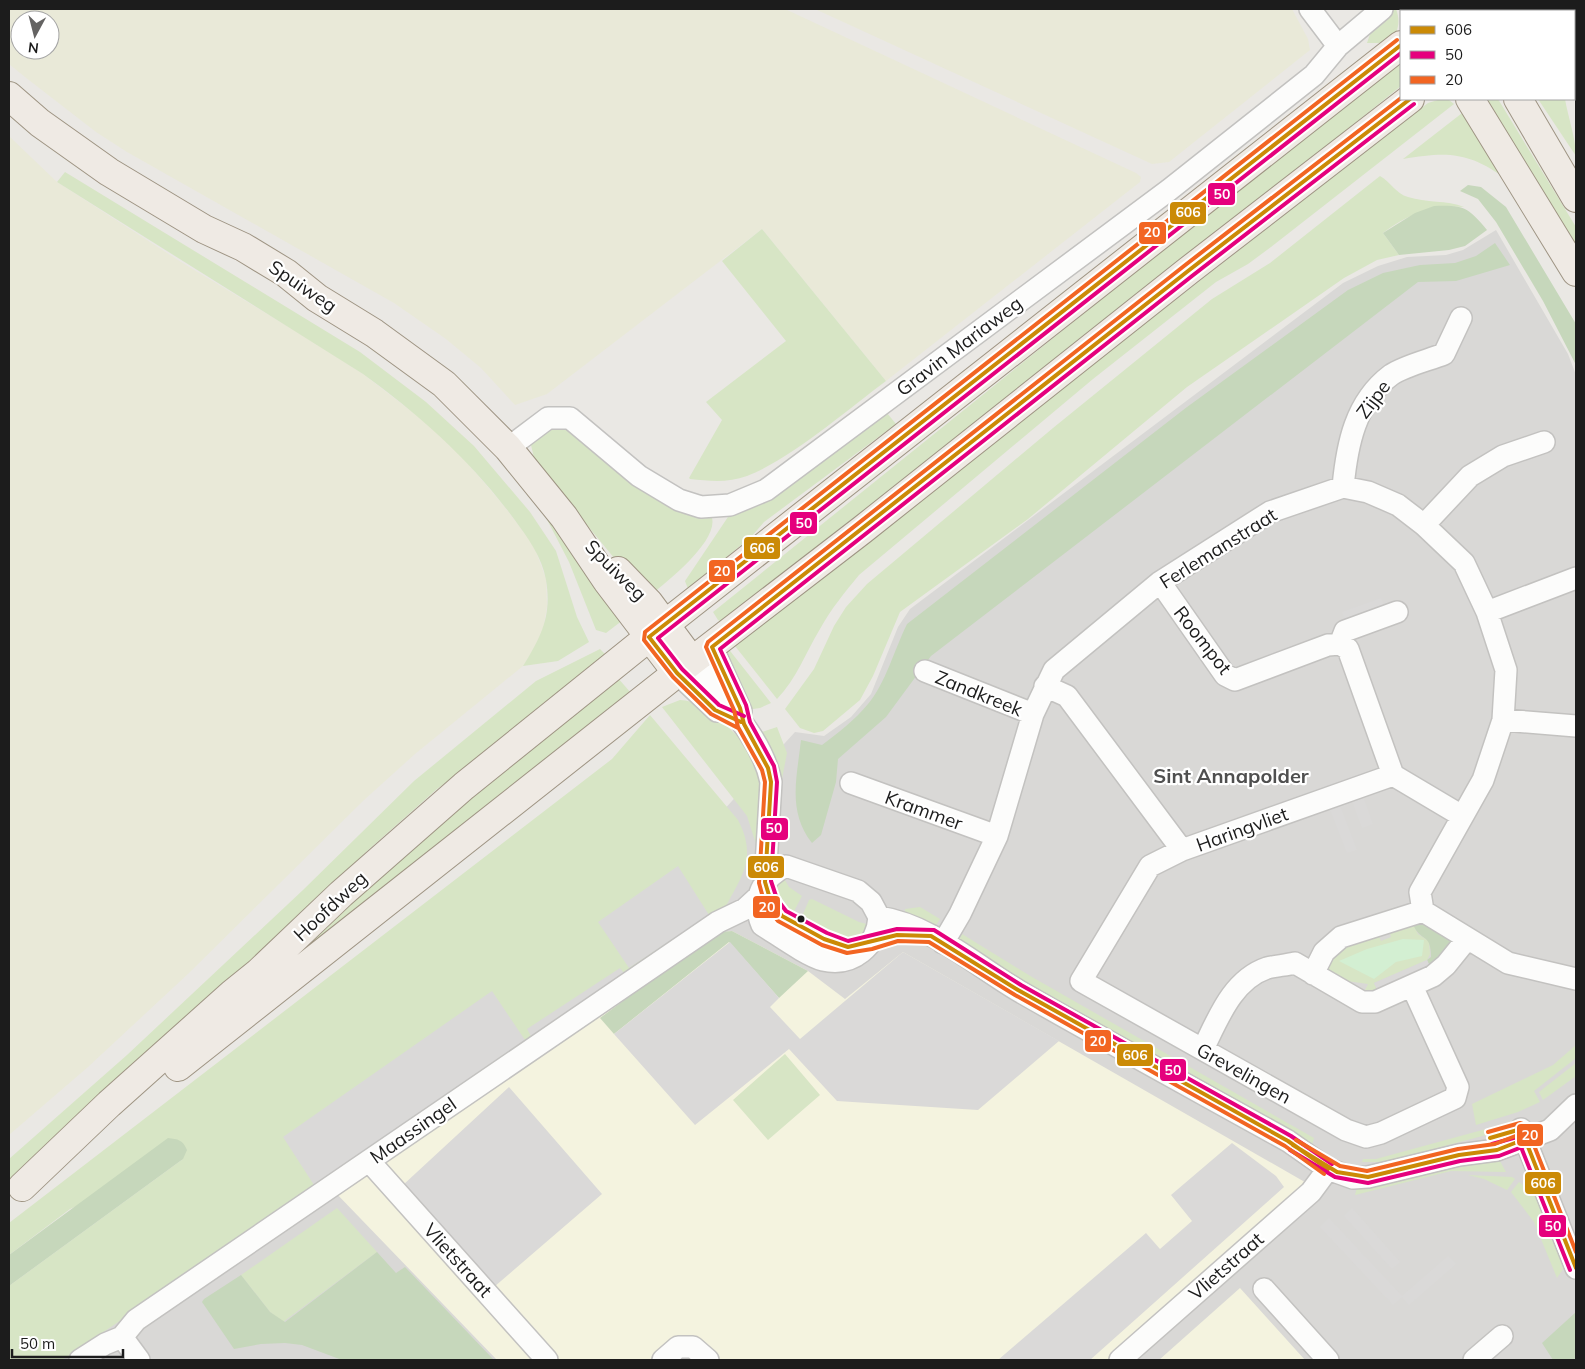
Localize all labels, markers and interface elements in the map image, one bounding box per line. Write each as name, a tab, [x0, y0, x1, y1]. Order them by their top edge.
north arrow	[10, 10, 60, 60]
legend	[1400, 10, 1575, 100]
text: 606	[1445, 20, 1472, 39]
text: N	[27, 38, 40, 57]
text: 50	[1445, 45, 1463, 64]
text: 20	[1445, 70, 1463, 89]
line badge: 50	[1207, 182, 1236, 206]
text: 50	[1214, 185, 1230, 203]
line badge: 606	[1169, 201, 1207, 225]
text: 606	[1175, 203, 1201, 221]
line badge: 20	[1138, 221, 1167, 245]
text: 20	[1144, 223, 1160, 241]
street label: Spuiweg	[264, 255, 342, 317]
street label: Gravin Mariaweg	[891, 291, 1027, 401]
street label: Zijpe	[1351, 375, 1395, 423]
street label: Ferlemanstraat	[1155, 502, 1281, 594]
line badge: 50	[789, 511, 818, 535]
text: 50	[796, 514, 812, 532]
street label: Spuiweg	[580, 534, 652, 606]
line badge: 606	[743, 536, 781, 560]
text: 606	[749, 539, 775, 557]
line badge: 20	[708, 559, 736, 583]
text: 20	[714, 562, 730, 580]
street label: Roompot	[1169, 601, 1237, 679]
street label: Zandkreek	[932, 665, 1026, 721]
district label: Sint Annapolder	[1153, 763, 1309, 788]
street label: Krammer	[882, 785, 966, 835]
street label: Haringvliet	[1193, 801, 1292, 857]
line badge: 50	[760, 817, 789, 841]
text: 50	[766, 819, 782, 837]
line badge: 606	[747, 855, 785, 879]
text: 606	[753, 858, 779, 876]
street label: Hoofdweg	[288, 866, 372, 946]
line badge: 20	[752, 895, 781, 919]
text: 20	[759, 898, 775, 916]
unlabelled marker	[796, 914, 806, 924]
line badge: 20	[1084, 1029, 1112, 1053]
text: 20	[1090, 1032, 1106, 1050]
street label: Grevelingen	[1193, 1037, 1295, 1109]
line badge: 606	[1116, 1043, 1154, 1067]
text: 606	[1122, 1046, 1148, 1064]
line badge: 50	[1159, 1058, 1187, 1082]
text: 50	[1165, 1061, 1181, 1079]
street label: Maassingel	[365, 1092, 461, 1168]
line badge: 20	[1516, 1123, 1544, 1147]
text: 20	[1522, 1126, 1538, 1144]
line badge: 606	[1524, 1171, 1562, 1195]
text: 606	[1530, 1174, 1556, 1192]
line badge: 50	[1538, 1214, 1567, 1238]
text: 50	[1545, 1217, 1561, 1235]
street label: Vlietstraat	[418, 1218, 498, 1302]
street label: Vlietstraat	[1184, 1227, 1269, 1305]
scale bar	[12, 1326, 124, 1358]
text: 50 m	[20, 1334, 55, 1353]

